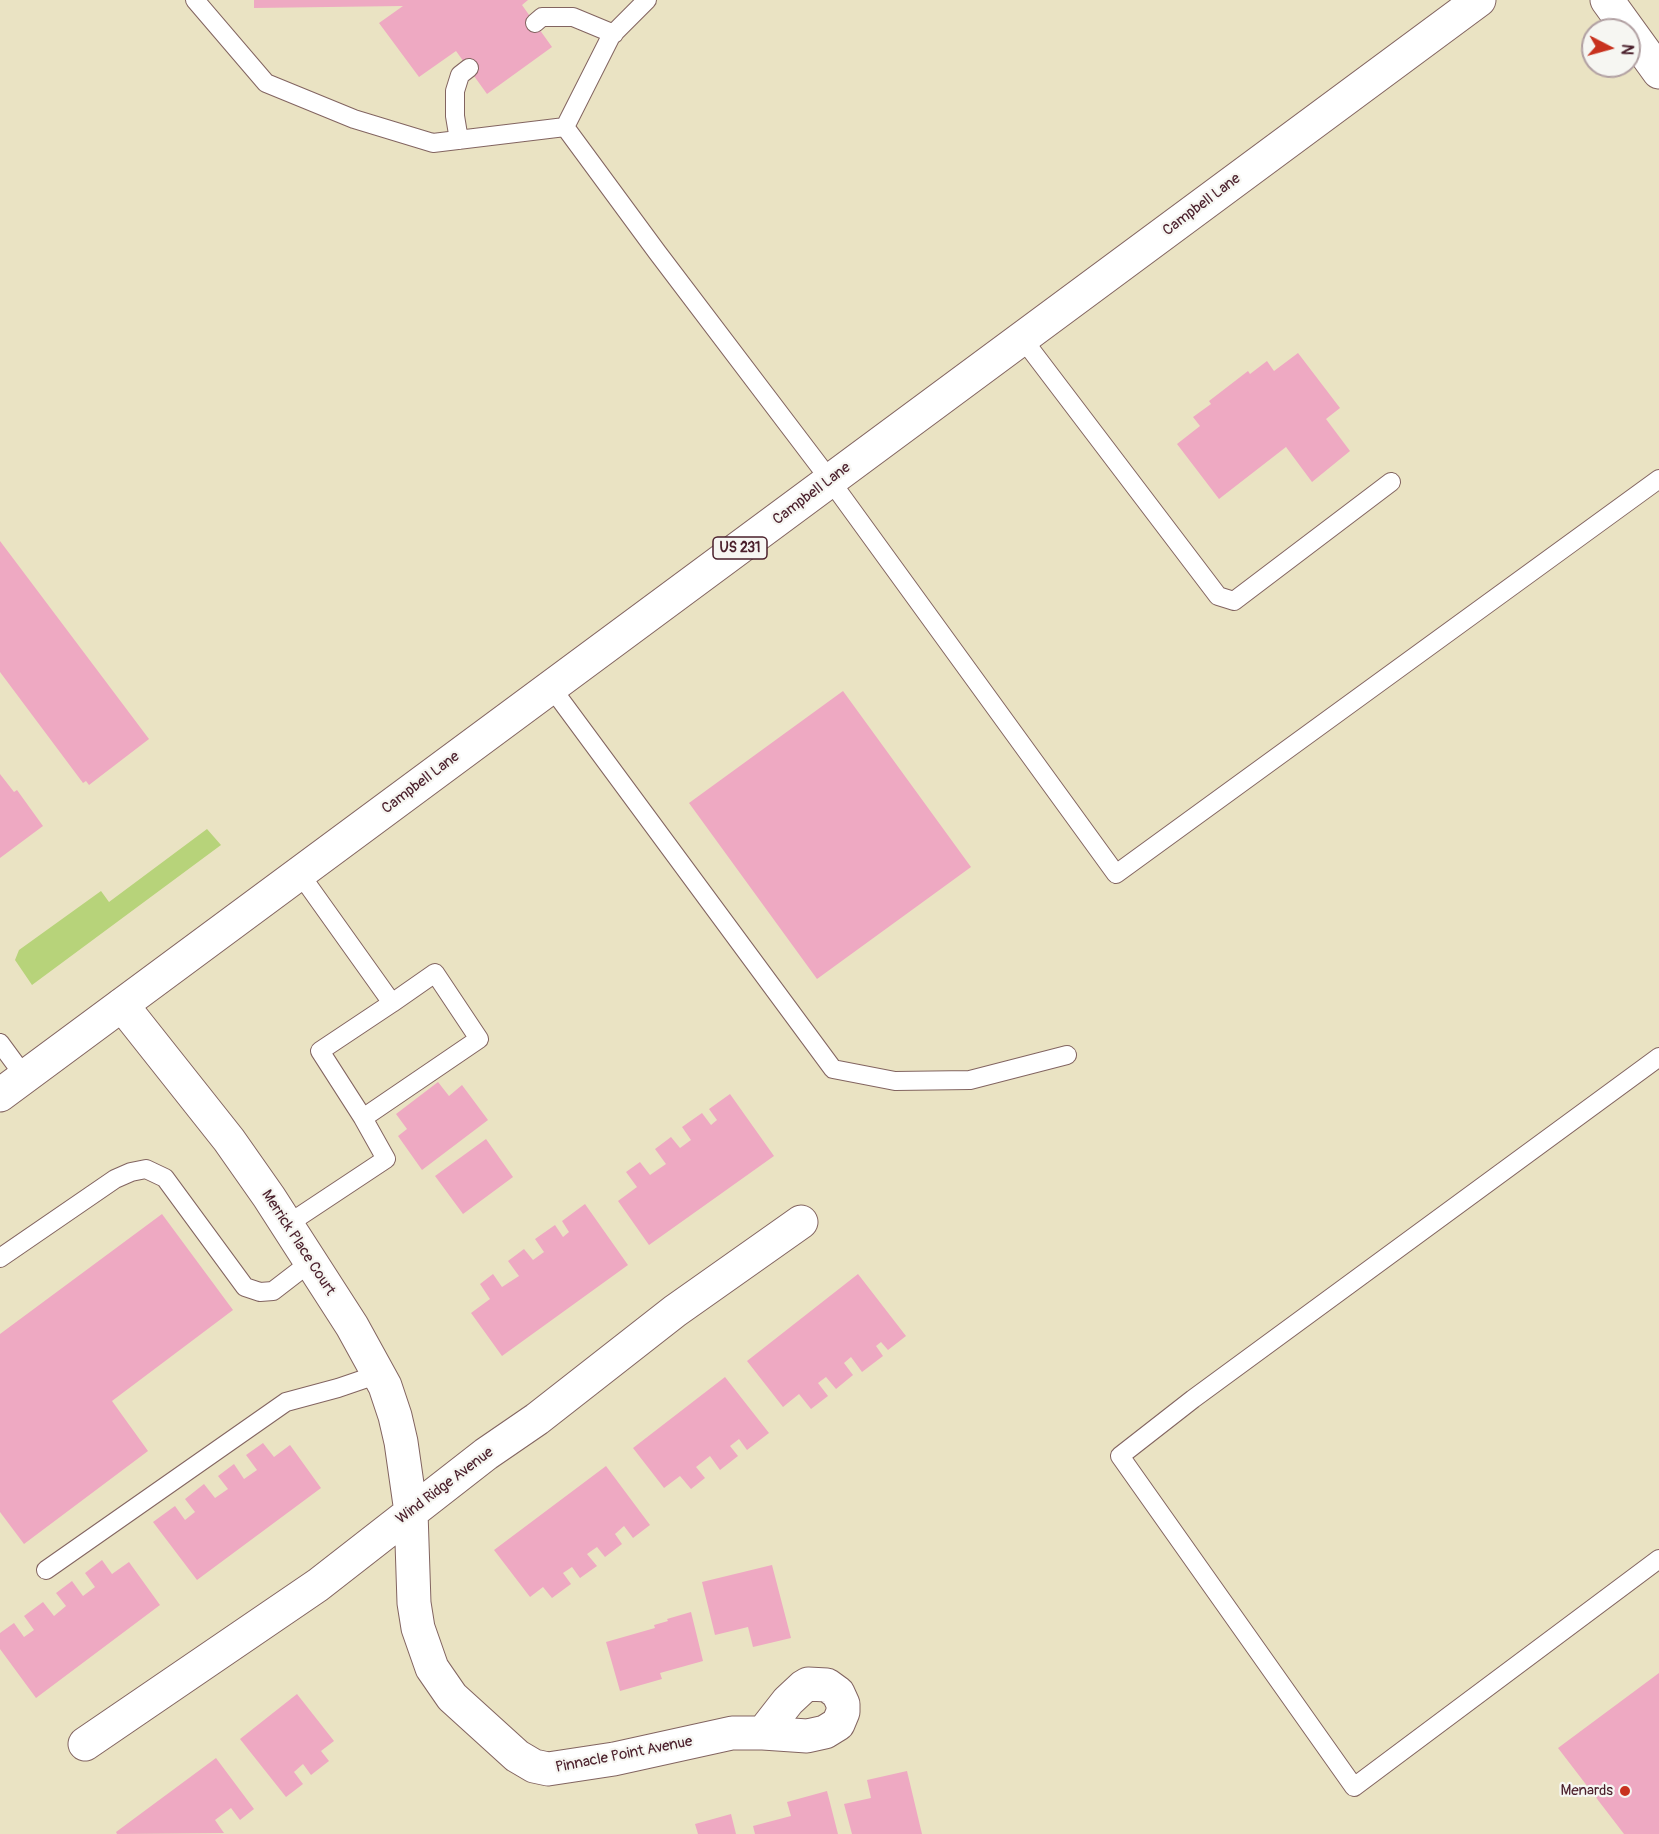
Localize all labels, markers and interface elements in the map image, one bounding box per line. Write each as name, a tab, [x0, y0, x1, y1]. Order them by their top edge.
north arrow	[1581, 18, 1641, 78]
text: N	[1616, 43, 1637, 56]
street label: Campbell Lane	[1160, 170, 1244, 240]
street label: Campbell Lane	[770, 459, 854, 529]
road number: US 231	[713, 537, 767, 559]
street label: Campbell Lane	[379, 748, 463, 818]
street label: Merrick Place Court	[257, 1187, 339, 1299]
street label: Wind Ridge Avenue	[393, 1444, 497, 1528]
street label: Pinnacle Point Avenue	[554, 1733, 694, 1777]
place label: Menards	[1561, 1782, 1613, 1800]
marker: Menards	[1618, 1784, 1632, 1798]

